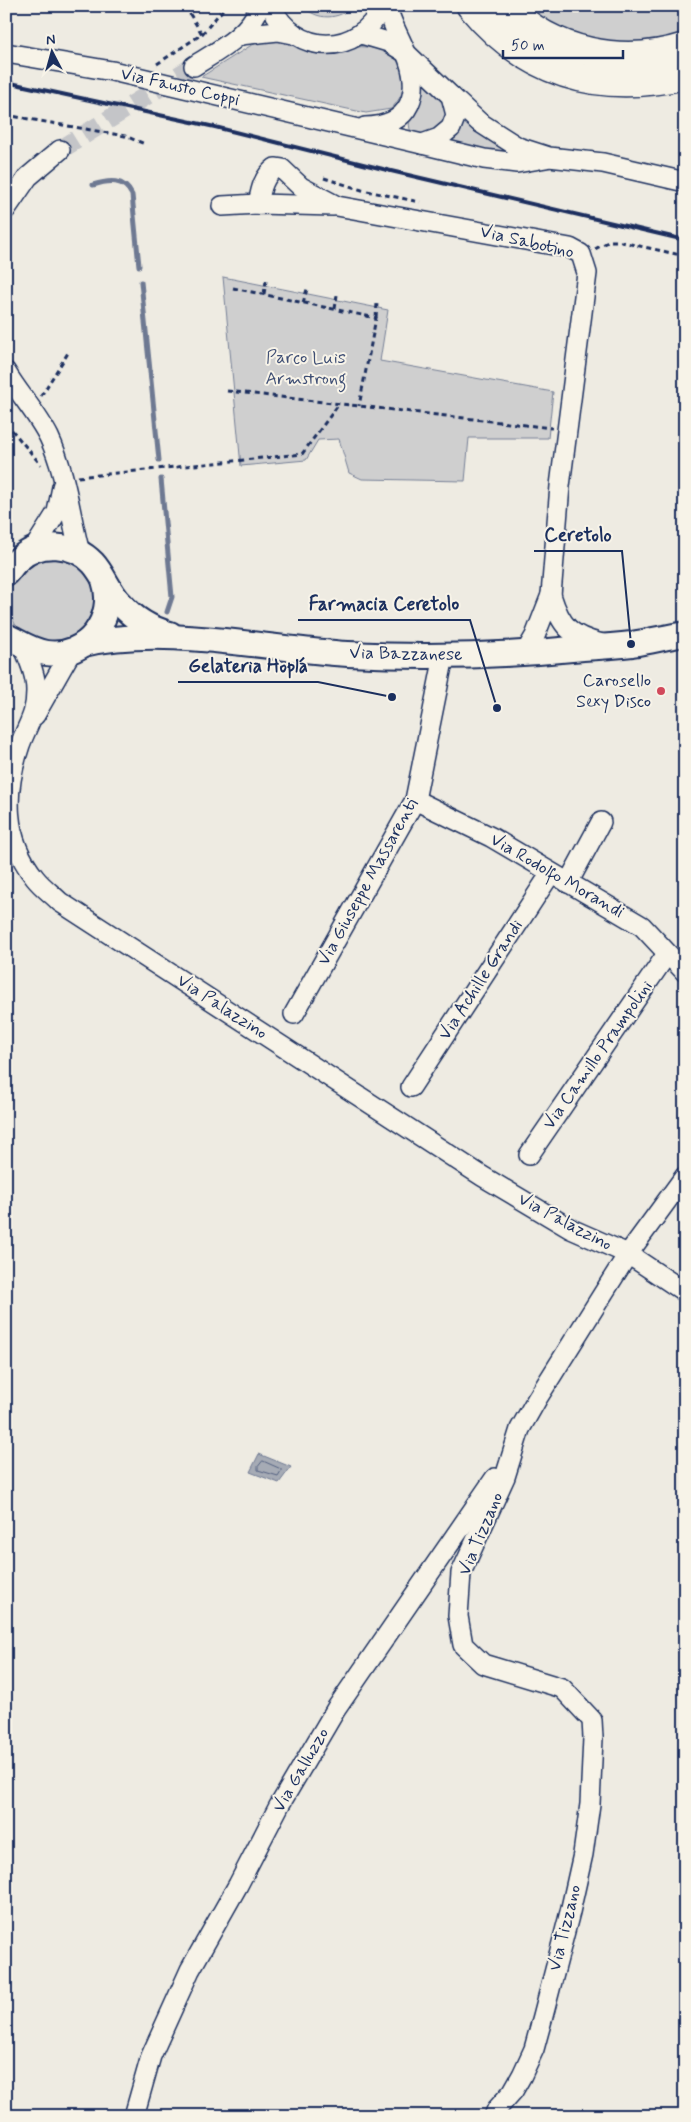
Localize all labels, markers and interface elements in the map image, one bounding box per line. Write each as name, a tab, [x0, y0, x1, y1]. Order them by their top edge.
north arrow	[28, 28, 78, 78]
scale bar	[503, 28, 624, 60]
text: N	[45, 31, 56, 50]
text: 50 m	[511, 36, 545, 56]
street label: Via Fausto Coppi	[118, 62, 242, 112]
street label: Via Sabotino	[478, 220, 576, 264]
park label: Parco Luis Armstrong	[266, 346, 346, 393]
callout: Ceretolo	[534, 517, 622, 551]
text: Ceretolo	[544, 523, 612, 548]
callout: Farmacia Ceretolo	[298, 586, 470, 620]
text: Farmacia Ceretolo	[309, 592, 460, 617]
street label: Via Bazzanese	[349, 641, 463, 667]
callout: Gelateria Hoplá	[178, 648, 318, 682]
text: Gelateria Hoplá	[188, 654, 308, 679]
place label: Carosello Sexy Disco	[576, 669, 651, 714]
marker: Carosello Sexy Disco	[655, 685, 667, 697]
street label: Via Giuseppe Massarenti	[312, 794, 424, 970]
street label: Via Rodolfo Morandi	[485, 828, 628, 926]
street label: Via Achille Grandi	[433, 915, 529, 1045]
street label: Via Palazzino	[172, 969, 272, 1045]
street label: Via Camillo Prampolini	[537, 976, 659, 1134]
street label: Via Palazzino	[514, 1187, 616, 1257]
street label: Via Tizzano	[453, 1489, 509, 1579]
street label: Via Galluzzo	[267, 1723, 335, 1817]
street label: Via Tizzano	[543, 1882, 587, 1974]

